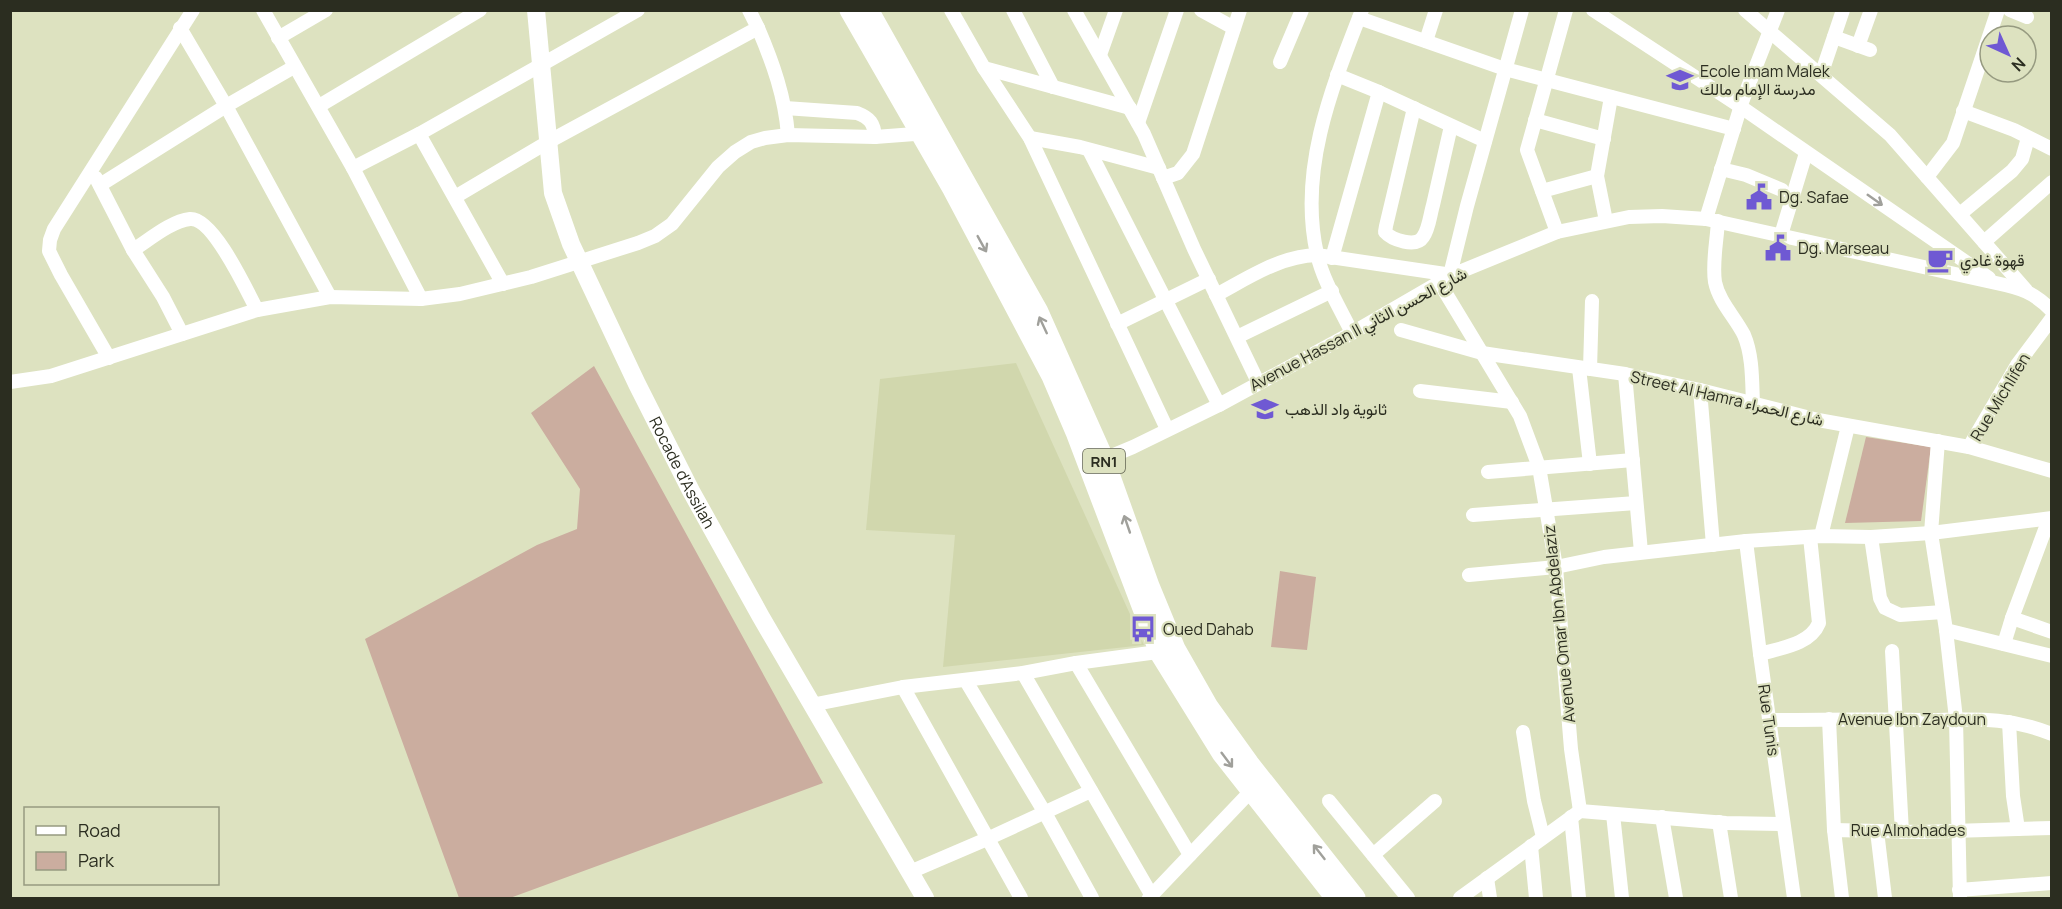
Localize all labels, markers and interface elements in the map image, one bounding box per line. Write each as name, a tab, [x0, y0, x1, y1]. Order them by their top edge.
north arrow	[1978, 24, 2038, 84]
text: N	[2007, 53, 2030, 76]
place label: Ecole Imam Malek مدرسة الإمام مالك	[1700, 60, 1831, 100]
school or university icon: Ecole Imam Malek مدرسة الإمام مالك	[1665, 65, 1695, 95]
public building icon: Dg. Safae	[1744, 182, 1774, 212]
place label: Dg. Safae	[1779, 186, 1849, 208]
one-way arrow	[1867, 194, 1883, 206]
public building icon: Dg. Marseau	[1763, 233, 1793, 263]
one-way arrow	[976, 235, 988, 252]
place label: Dg. Marseau	[1798, 237, 1889, 259]
cafe icon: قهوة غادي	[1925, 245, 1955, 275]
place label: قهوة غادي	[1960, 249, 2025, 274]
street label: Avenue Hassan II شارع الحسن الثاني	[1245, 262, 1472, 398]
one-way arrow	[1037, 316, 1049, 334]
street label: Rue Michlifen	[1965, 349, 2035, 445]
street label: Street Al Hamra شارع الحمراء	[1628, 365, 1826, 432]
school or university icon: ثانوية واد الذهب	[1250, 394, 1280, 424]
place label: ثانوية واد الذهب	[1285, 398, 1387, 420]
street label: Rocade d'Assilah	[644, 413, 721, 532]
road number: RN1	[1083, 449, 1125, 473]
one-way arrow	[1121, 515, 1132, 534]
street label: Avenue Omar Ibn Abdelaziz	[1538, 524, 1580, 724]
bus stop icon: Oued Dahab	[1128, 614, 1158, 644]
place label: Oued Dahab	[1163, 618, 1254, 640]
street label: Rue Tunis	[1753, 683, 1785, 757]
street label: Avenue Ibn Zaydoun	[1838, 708, 1986, 730]
one-way arrow	[1221, 752, 1234, 768]
legend	[24, 807, 219, 885]
text: Road	[78, 818, 121, 842]
street label: Rue Almohades	[1851, 819, 1965, 841]
one-way arrow	[1313, 845, 1326, 861]
text: Park	[78, 848, 115, 872]

